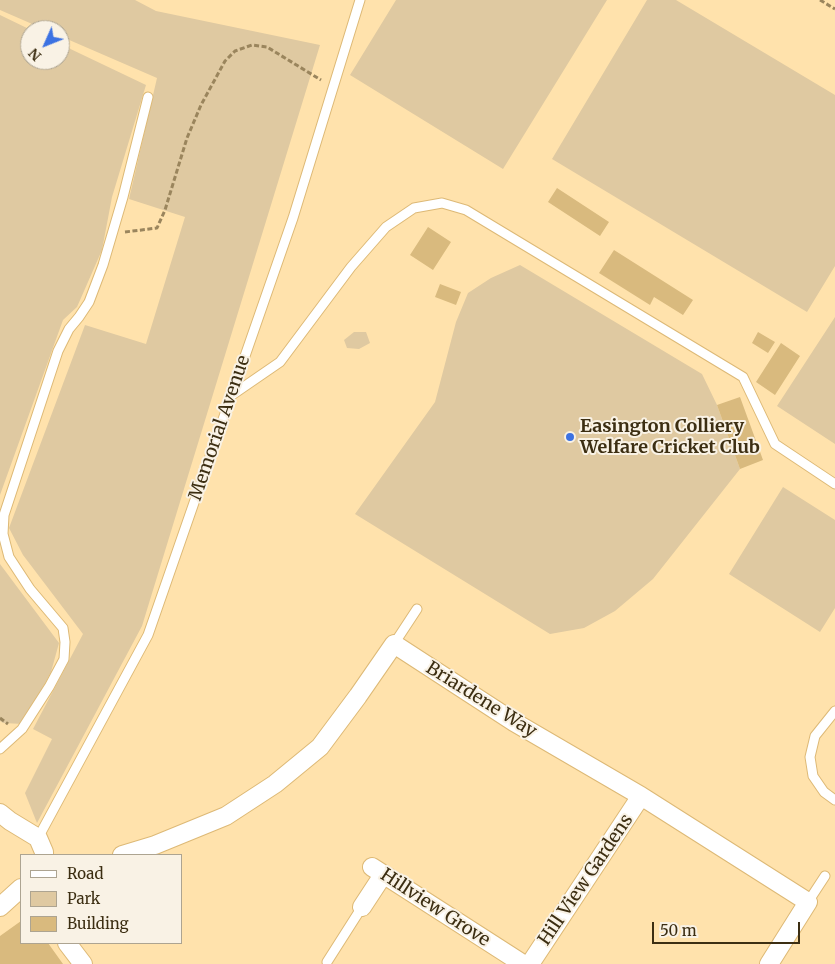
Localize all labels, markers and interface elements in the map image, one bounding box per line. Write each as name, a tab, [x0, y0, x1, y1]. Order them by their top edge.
north arrow	[20, 20, 70, 70]
text: N	[25, 44, 45, 65]
street label: Memorial Avenue	[185, 353, 255, 503]
place label: Easington Colliery Welfare Cricket Club	[580, 416, 760, 458]
marker: Easington Colliery Welfare Cricket Club	[564, 431, 576, 443]
street label: Briardene Way	[422, 657, 540, 743]
street label: Hill View Gardens	[534, 810, 638, 950]
legend	[20, 854, 182, 944]
text: Road	[67, 864, 103, 883]
street label: Hillview Grove	[376, 865, 494, 951]
text: Park	[67, 889, 100, 908]
scale bar	[655, 912, 802, 944]
text: Building	[67, 914, 129, 933]
text: 50 m	[660, 921, 697, 940]

